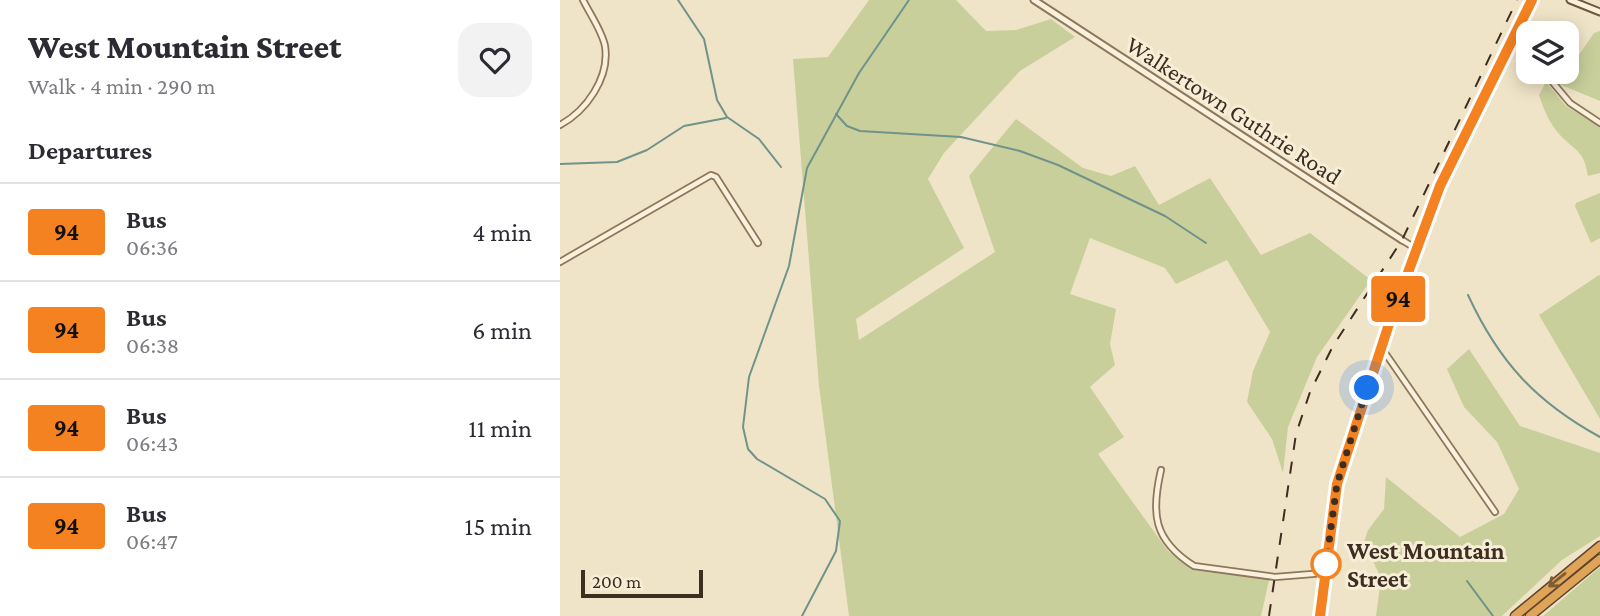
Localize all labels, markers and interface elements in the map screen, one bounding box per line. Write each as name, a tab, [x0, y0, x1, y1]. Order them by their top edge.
map controls	[1516, 21, 1579, 84]
button: layers	[1516, 21, 1579, 84]
button: heart	[458, 23, 532, 97]
text: West Mountain Street	[28, 28, 342, 65]
street label: Walkertown Guthrie Road	[1122, 30, 1347, 190]
text: Walk · 4 min · 290 m	[28, 73, 215, 99]
text: Departures	[28, 136, 152, 165]
text: Bus	[126, 205, 167, 234]
text: 94	[54, 218, 79, 245]
text: 4 min	[472, 218, 532, 247]
text: 06:36	[126, 234, 179, 260]
line badge: 94	[1366, 276, 1430, 322]
text: 94	[1385, 285, 1411, 312]
text: Bus	[126, 303, 167, 332]
text: 94	[54, 316, 79, 343]
text: 6 min	[472, 316, 532, 345]
text: 06:38	[126, 332, 179, 358]
your location	[1349, 370, 1384, 405]
text: Bus	[126, 401, 167, 430]
text: 94	[54, 414, 79, 441]
text: 11 min	[468, 414, 532, 443]
text: 06:43	[126, 430, 178, 456]
text: Bus	[126, 499, 167, 528]
text: 94	[54, 512, 79, 539]
text: 15 min	[465, 512, 532, 541]
text: 06:47	[126, 528, 178, 554]
place label: West Mountain Street	[1346, 537, 1505, 592]
marker: West Mountain Street	[1311, 549, 1341, 579]
scale bar	[581, 567, 704, 599]
text: 200 m	[592, 571, 641, 592]
one-way arrow	[1548, 572, 1566, 588]

